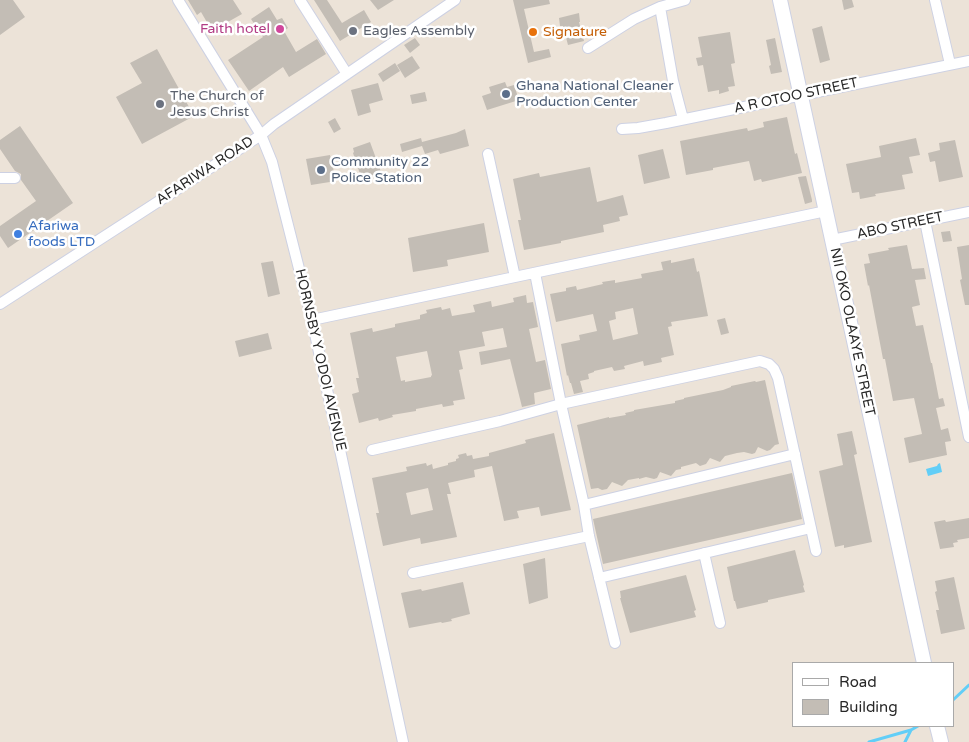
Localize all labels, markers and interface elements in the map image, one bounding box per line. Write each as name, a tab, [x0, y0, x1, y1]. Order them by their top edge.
place label: Faith hotel	[200, 21, 270, 37]
marker: Faith hotel	[274, 23, 286, 35]
place label: Eagles Assembly	[363, 23, 475, 39]
place label: Signature	[543, 24, 607, 40]
marker: Eagles Assembly	[347, 25, 359, 37]
marker: Signature	[527, 26, 539, 38]
street label: A R OTOO STREET	[733, 75, 859, 117]
place label: Ghana National Cleaner Production Center	[516, 78, 674, 110]
place label: The Church of Jesus Christ	[170, 88, 264, 120]
marker: Ghana National Cleaner Production Center	[500, 88, 512, 100]
marker: The Church of Jesus Christ	[154, 98, 166, 110]
street label: AFARIWA ROAD	[153, 133, 257, 209]
place label: Community 22 Police Station	[331, 154, 429, 186]
marker: Community 22 Police Station	[315, 164, 327, 176]
street label: ABO STREET	[855, 209, 945, 243]
place label: Afariwa foods LTD	[28, 218, 95, 250]
marker: Afariwa foods LTD	[12, 228, 24, 240]
street label: NII OKO OLAAYE STREET	[826, 246, 878, 418]
street label: HORNSBY Y ODOI AVENUE	[291, 267, 349, 453]
legend	[792, 662, 954, 727]
text: Road	[839, 673, 877, 691]
text: Building	[839, 698, 898, 716]

